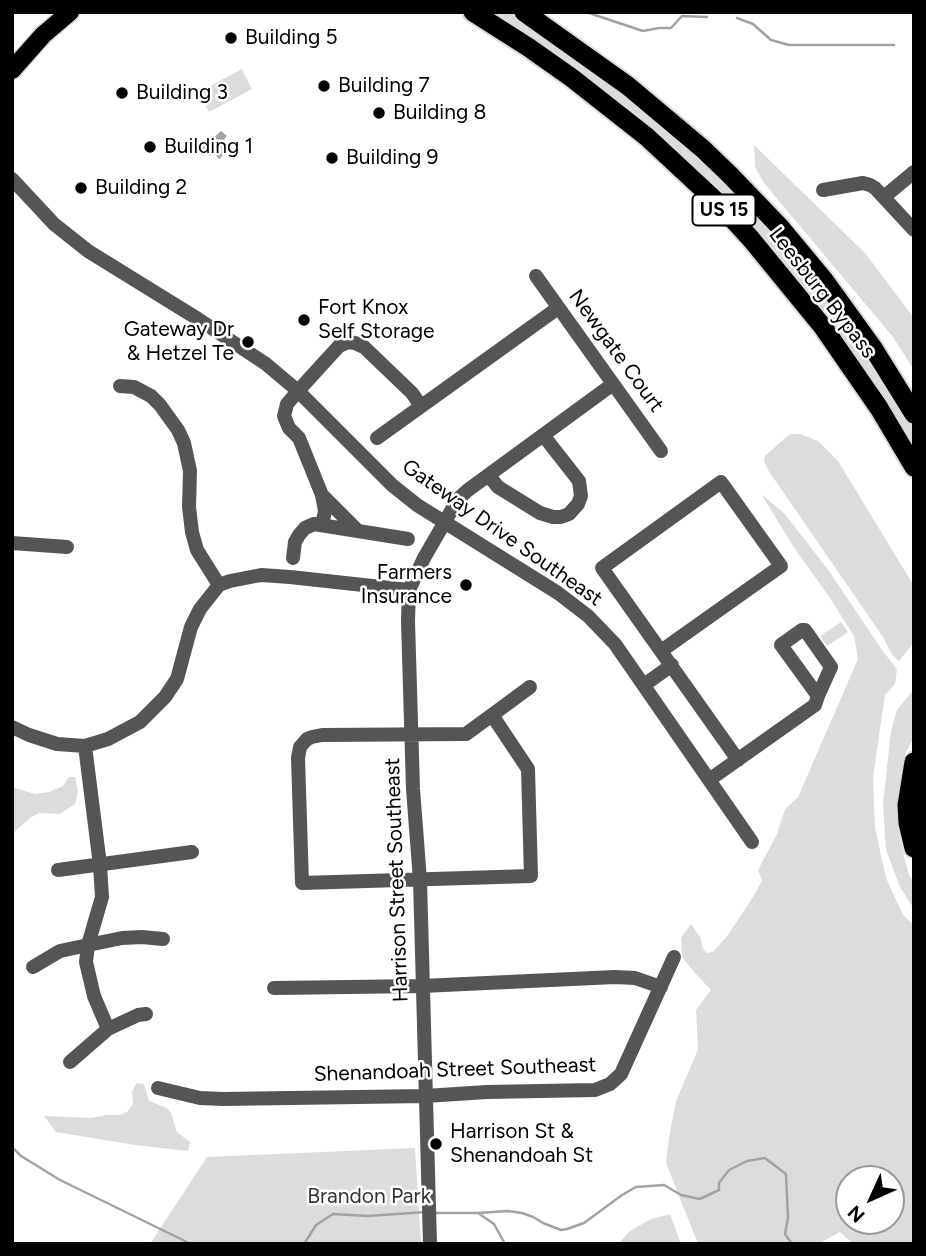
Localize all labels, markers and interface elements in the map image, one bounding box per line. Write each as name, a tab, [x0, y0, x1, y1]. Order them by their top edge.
place label: Building 5	[245, 25, 338, 51]
marker: Building 5	[223, 30, 239, 46]
place label: Building 7	[338, 73, 430, 99]
marker: Building 7	[316, 78, 332, 94]
place label: Building 3	[136, 80, 228, 106]
marker: Building 3	[114, 85, 130, 101]
place label: Building 8	[393, 100, 486, 126]
marker: Building 8	[371, 105, 387, 121]
place label: Building 1	[164, 134, 253, 160]
marker: Building 1	[142, 139, 158, 155]
place label: Building 9	[346, 145, 438, 171]
marker: Building 9	[324, 150, 340, 166]
place label: Building 2	[95, 175, 187, 201]
marker: Building 2	[73, 180, 89, 196]
road number: US 15	[692, 194, 756, 226]
street label: Leesburg Bypass	[763, 223, 881, 363]
street label: Newgate Court	[563, 285, 669, 417]
place label: Fort Knox Self Storage	[318, 295, 434, 345]
marker: Fort Knox Self Storage	[296, 312, 312, 328]
place label: Gateway Dr & Hetzel Te	[124, 317, 234, 367]
marker: Gateway Dr & Hetzel Te	[240, 334, 256, 350]
street label: Gateway Drive Southeast	[397, 454, 607, 612]
place label: Farmers Insurance	[361, 560, 452, 610]
marker: Farmers Insurance	[458, 577, 474, 593]
street label: Harrison Street Southeast	[380, 757, 414, 1003]
street label: Shenandoah Street Southeast	[313, 1052, 597, 1088]
place label: Harrison St & Shenandoah St	[450, 1119, 593, 1169]
marker: Harrison St & Shenandoah St	[428, 1136, 444, 1152]
north arrow	[835, 1165, 905, 1235]
park label: Brandon Park	[307, 1184, 431, 1210]
text: N	[843, 1200, 870, 1227]

